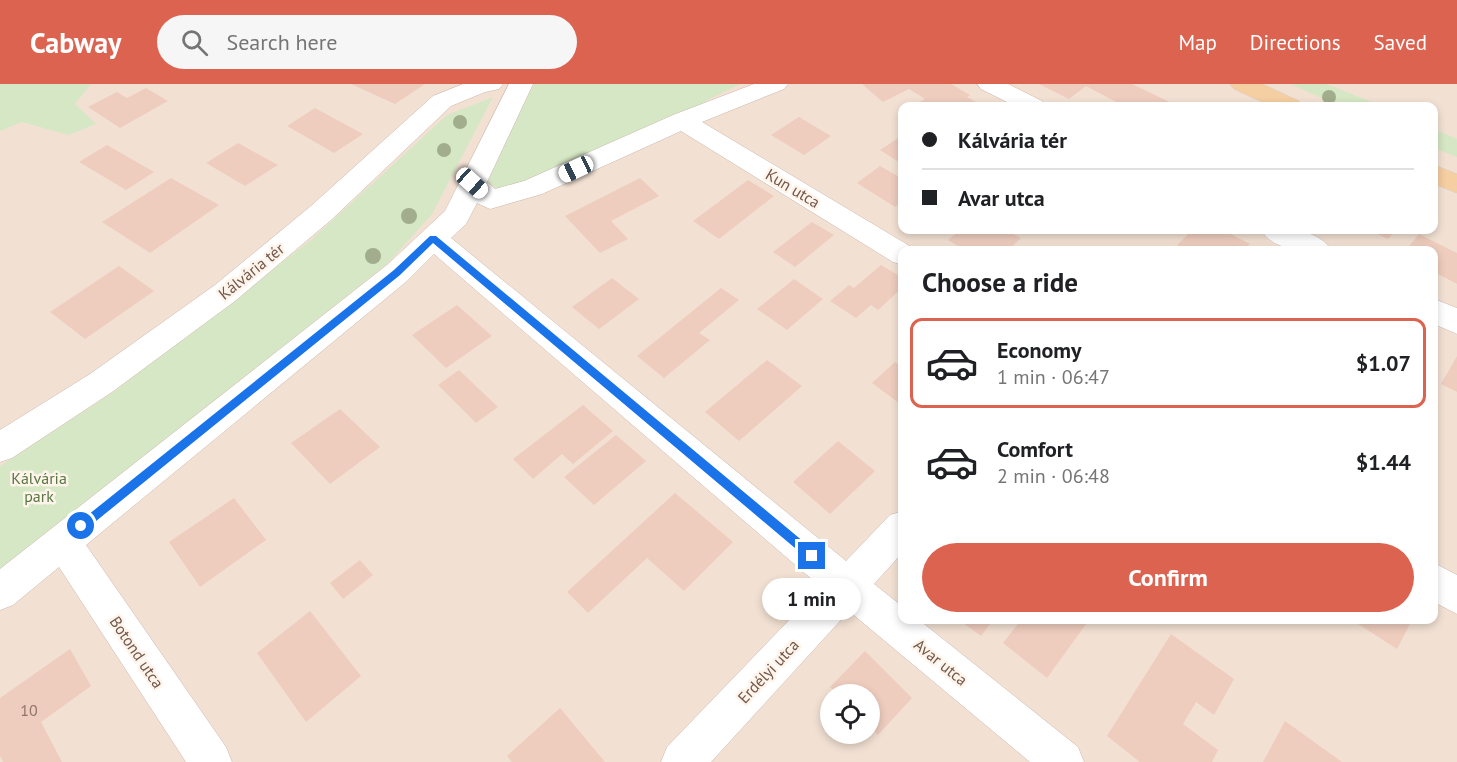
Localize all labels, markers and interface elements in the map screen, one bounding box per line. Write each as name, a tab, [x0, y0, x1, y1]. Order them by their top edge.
search box	[157, 15, 577, 69]
text: Cabway	[30, 24, 121, 61]
icon: search	[178, 26, 211, 59]
text: Search here	[226, 28, 337, 56]
text: Map	[1178, 29, 1217, 56]
text: Directions	[1250, 29, 1341, 56]
text: Saved	[1374, 29, 1427, 56]
text: Kálvária tér	[958, 126, 1067, 154]
car	[556, 153, 596, 185]
car	[453, 164, 491, 202]
street label: Kun utca	[762, 164, 824, 212]
text: Avar utca	[958, 184, 1045, 212]
street label: Kálvária tér	[214, 238, 288, 304]
text: Choose a ride	[922, 265, 1078, 299]
icon: car	[925, 336, 979, 390]
text: Economy	[997, 336, 1081, 364]
text: $1.07	[1356, 349, 1411, 377]
text: 1 min · 06:47	[997, 364, 1110, 390]
icon: car	[925, 435, 979, 489]
text: Comfort	[997, 435, 1073, 463]
text: $1.44	[1356, 448, 1411, 476]
text: 2 min · 06:48	[997, 463, 1110, 489]
park label: Kálvária park	[11, 468, 67, 506]
route start	[67, 512, 94, 539]
route end	[798, 542, 825, 569]
button: Confirm	[922, 543, 1414, 612]
callout: 1 min	[762, 577, 862, 619]
text: 1 min	[787, 586, 836, 612]
street label: Botond utca	[106, 612, 168, 692]
street label: Avar utca	[910, 634, 972, 690]
street label: Erdélyi utca	[733, 635, 803, 707]
map controls	[820, 684, 880, 744]
button: locate	[820, 684, 880, 744]
house number: 10	[20, 700, 38, 720]

